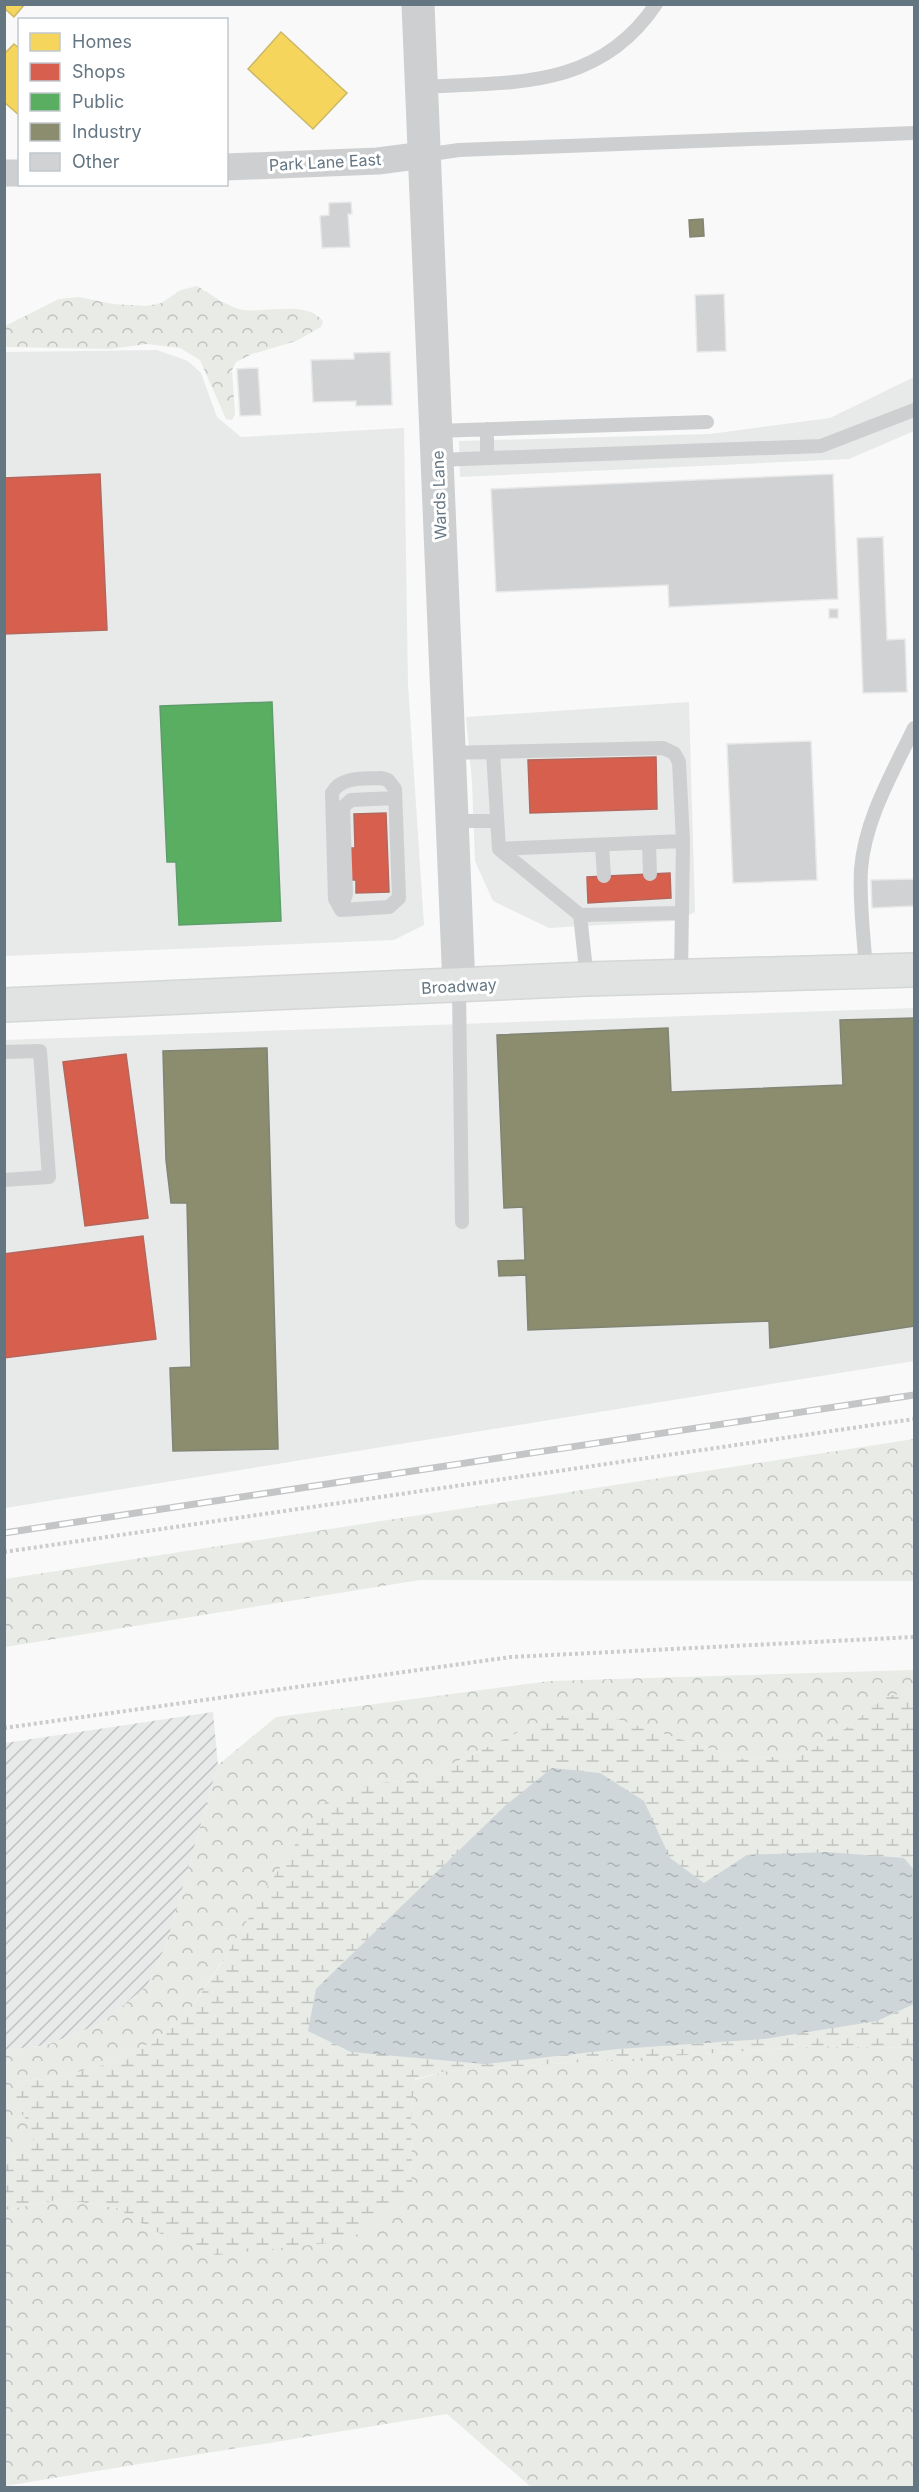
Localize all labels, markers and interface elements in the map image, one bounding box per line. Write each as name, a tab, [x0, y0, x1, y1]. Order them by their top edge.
legend	[18, 18, 228, 186]
text: Homes	[72, 31, 132, 52]
text: Shops	[72, 61, 126, 82]
text: Public	[72, 91, 124, 112]
text: Industry	[72, 121, 142, 142]
street label: Park Lane East	[268, 149, 382, 175]
text: Other	[72, 151, 120, 172]
street label: Wards Lane	[427, 450, 451, 540]
street label: Broadway	[421, 974, 497, 998]

